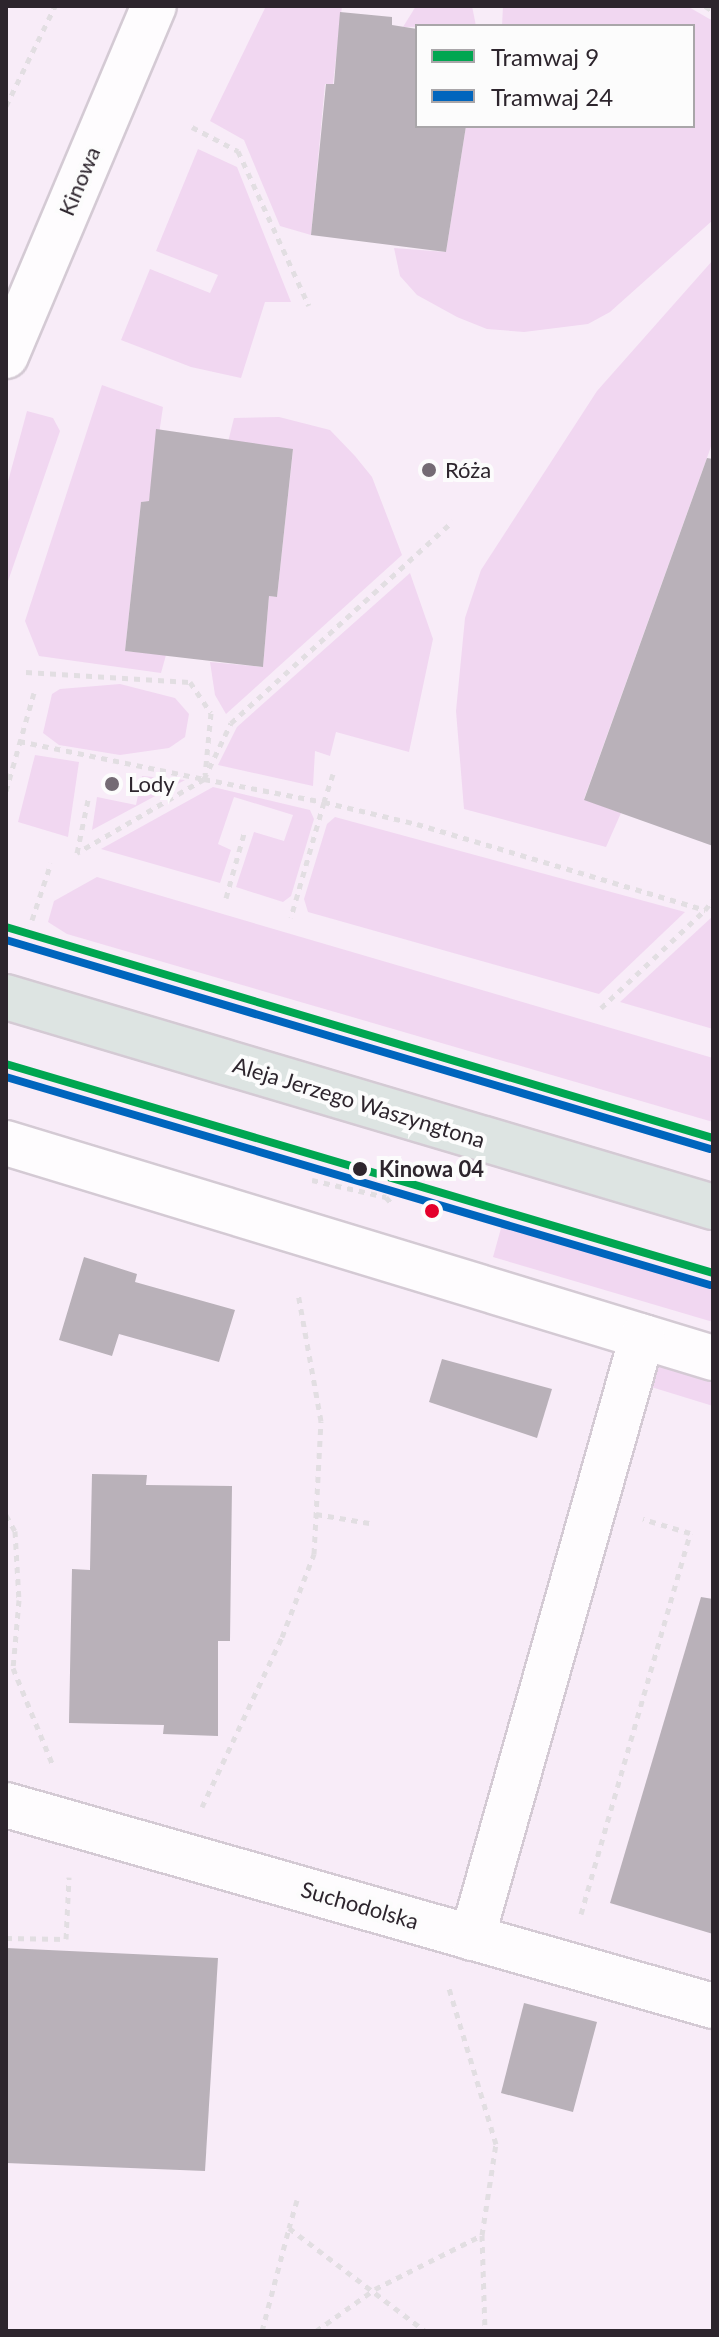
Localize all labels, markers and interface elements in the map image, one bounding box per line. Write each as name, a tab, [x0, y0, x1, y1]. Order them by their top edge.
legend	[415, 24, 695, 128]
text: Tramwaj 9	[491, 42, 599, 71]
text: Tramwaj 24	[491, 82, 613, 111]
street label: Kinowa	[53, 142, 105, 220]
place label: Róża	[445, 457, 491, 483]
marker: Róża	[420, 461, 438, 479]
place label: Lody	[128, 771, 175, 797]
marker: Lody	[103, 775, 121, 793]
street label: Aleja Jerzego Waszyngtona	[229, 1051, 489, 1153]
place label: Kinowa 04	[379, 1156, 484, 1182]
marker: Kinowa 04	[348, 1157, 372, 1181]
unlabelled marker	[424, 1203, 440, 1219]
street label: Suchodolska	[298, 1876, 422, 1934]

